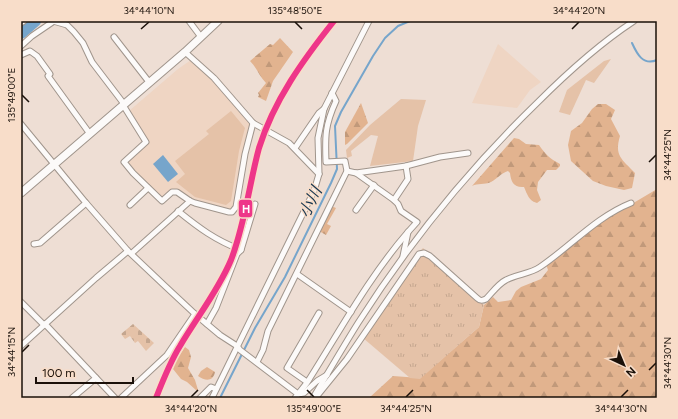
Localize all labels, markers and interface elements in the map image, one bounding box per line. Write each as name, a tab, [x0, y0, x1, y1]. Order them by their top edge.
text: 34°44'10"N	[123, 4, 175, 17]
text: 135°48'50"E	[268, 4, 322, 17]
text: 34°44'20"N	[553, 4, 605, 17]
text: 135°49'00"E	[5, 68, 18, 122]
text: 34°44'25"N	[661, 129, 674, 181]
water label: 小川	[294, 182, 326, 221]
line badge: H	[238, 199, 253, 218]
text: H	[242, 203, 250, 216]
text: 34°44'15"N	[5, 327, 18, 377]
text: 34°44'30"N	[661, 337, 674, 389]
north arrow	[604, 345, 644, 385]
scale bar	[36, 359, 133, 385]
text: N	[623, 364, 638, 379]
text: 100 m	[42, 366, 76, 380]
text: 34°44'20"N	[165, 402, 217, 415]
text: 135°49'00"E	[287, 402, 341, 415]
text: 34°44'25"N	[380, 402, 432, 415]
text: 34°44'30"N	[595, 402, 647, 415]

